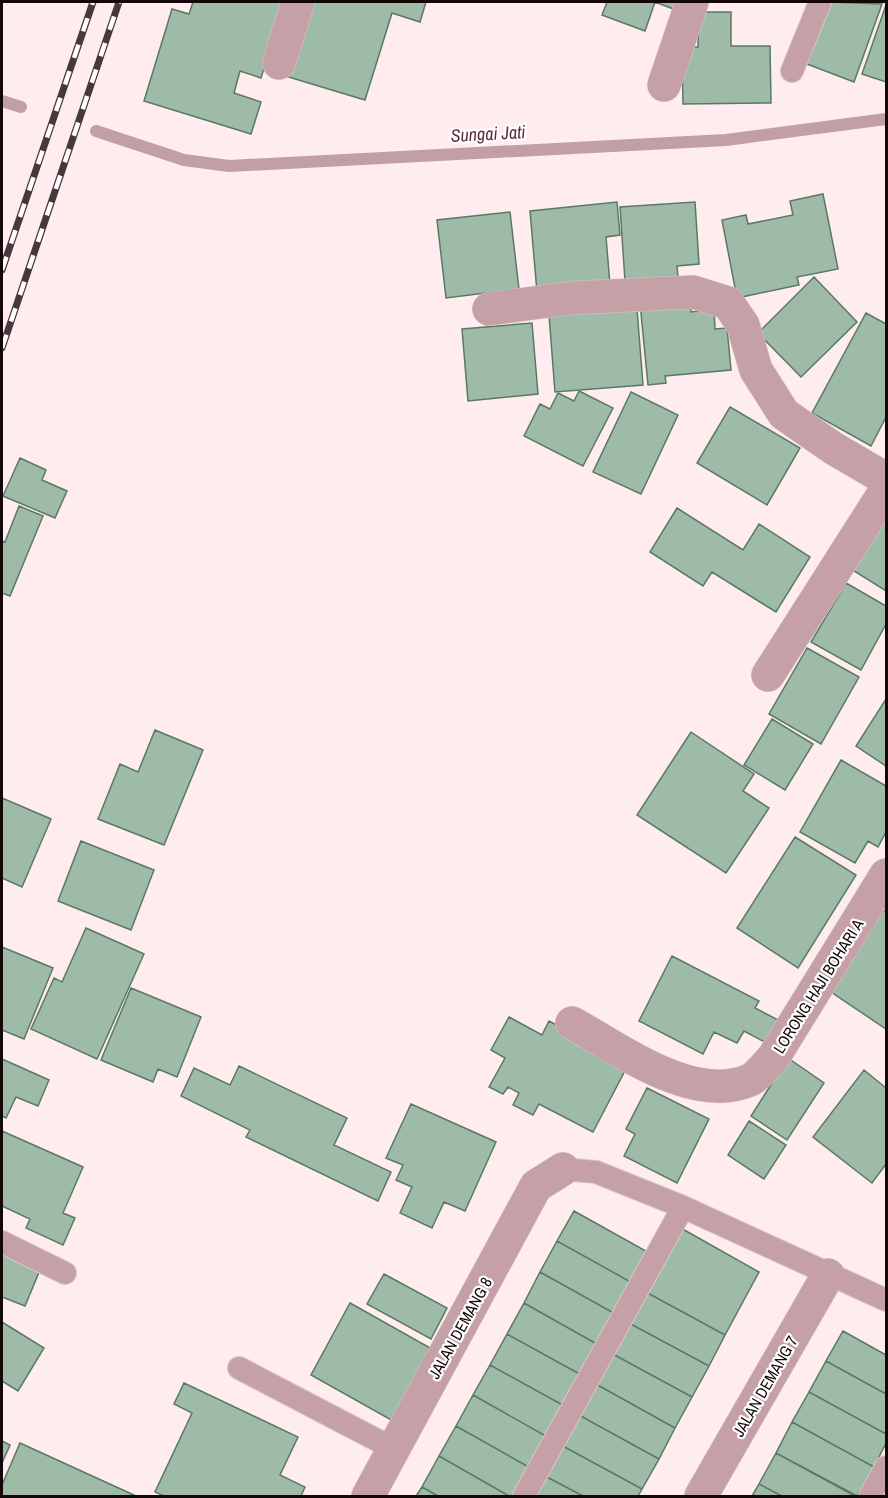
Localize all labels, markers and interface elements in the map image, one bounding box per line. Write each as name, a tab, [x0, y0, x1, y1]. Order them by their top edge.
water label: Sungai Jati	[450, 119, 526, 148]
street label: LORONG HAJI BOHARI A	[768, 914, 868, 1057]
street label: JALAN DEMANG 8	[423, 1273, 497, 1383]
street label: JALAN DEMANG 7	[727, 1332, 803, 1440]

